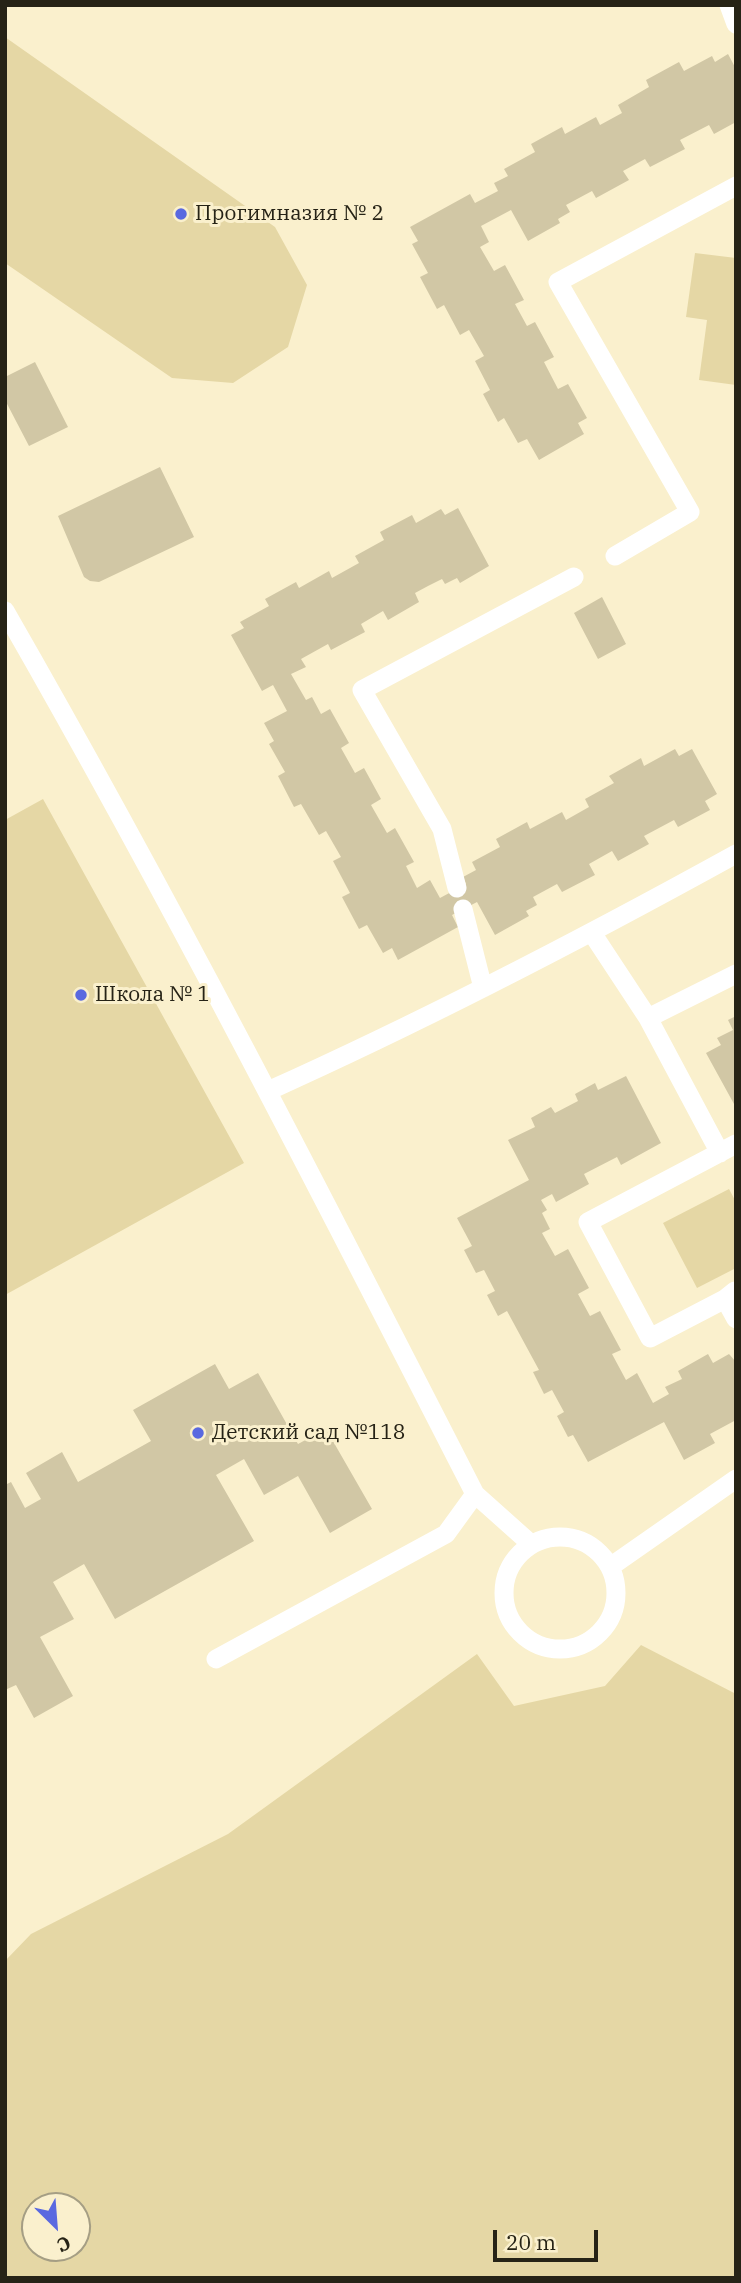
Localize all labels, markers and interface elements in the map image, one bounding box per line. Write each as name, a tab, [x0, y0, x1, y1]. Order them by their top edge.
place label: Прогимназия № 2	[195, 201, 384, 227]
marker: Прогимназия № 2	[173, 206, 189, 222]
place label: Школа № 1	[95, 982, 210, 1008]
marker: Школа № 1	[73, 987, 89, 1003]
place label: Детский сад №118	[212, 1420, 405, 1446]
marker: Детский сад №118	[190, 1425, 206, 1441]
north arrow	[21, 2192, 91, 2262]
scale bar	[496, 2216, 601, 2260]
text: 20 m	[506, 2228, 556, 2256]
text: С	[53, 2231, 75, 2258]

